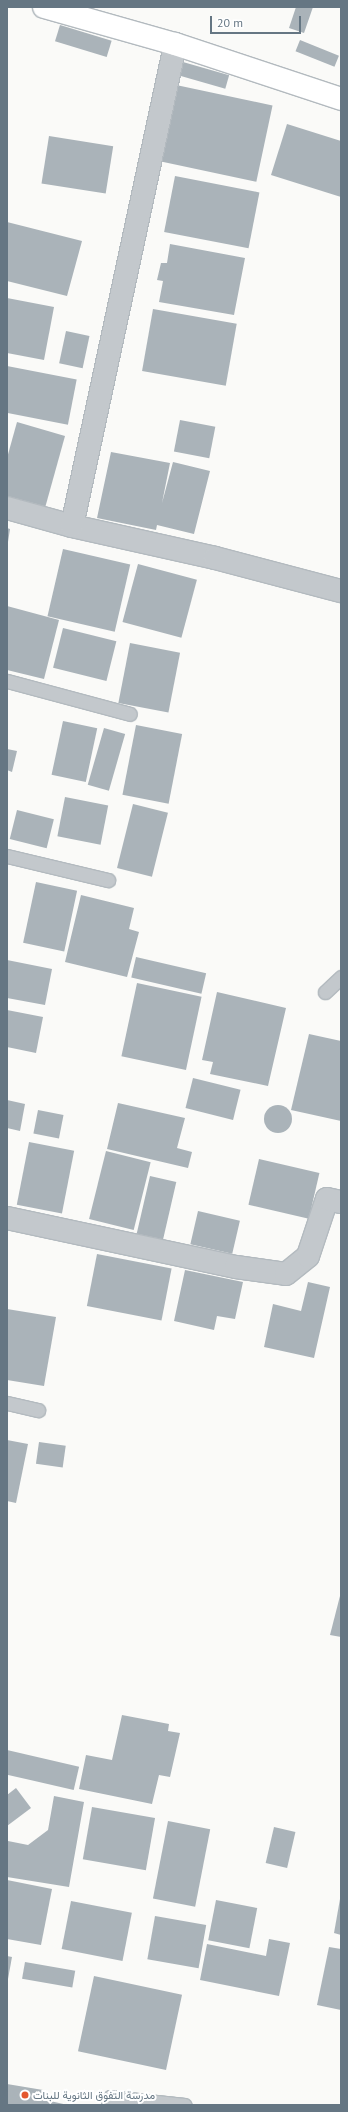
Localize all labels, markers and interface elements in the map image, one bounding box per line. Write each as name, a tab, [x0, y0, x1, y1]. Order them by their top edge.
scale bar	[212, 8, 303, 34]
text: 20 m	[217, 15, 243, 30]
place label: مدرسة التفوق الثانوية للبنات	[33, 2088, 155, 2102]
marker: مدرسة التفوق الثانوية للبنات	[20, 2090, 30, 2100]

